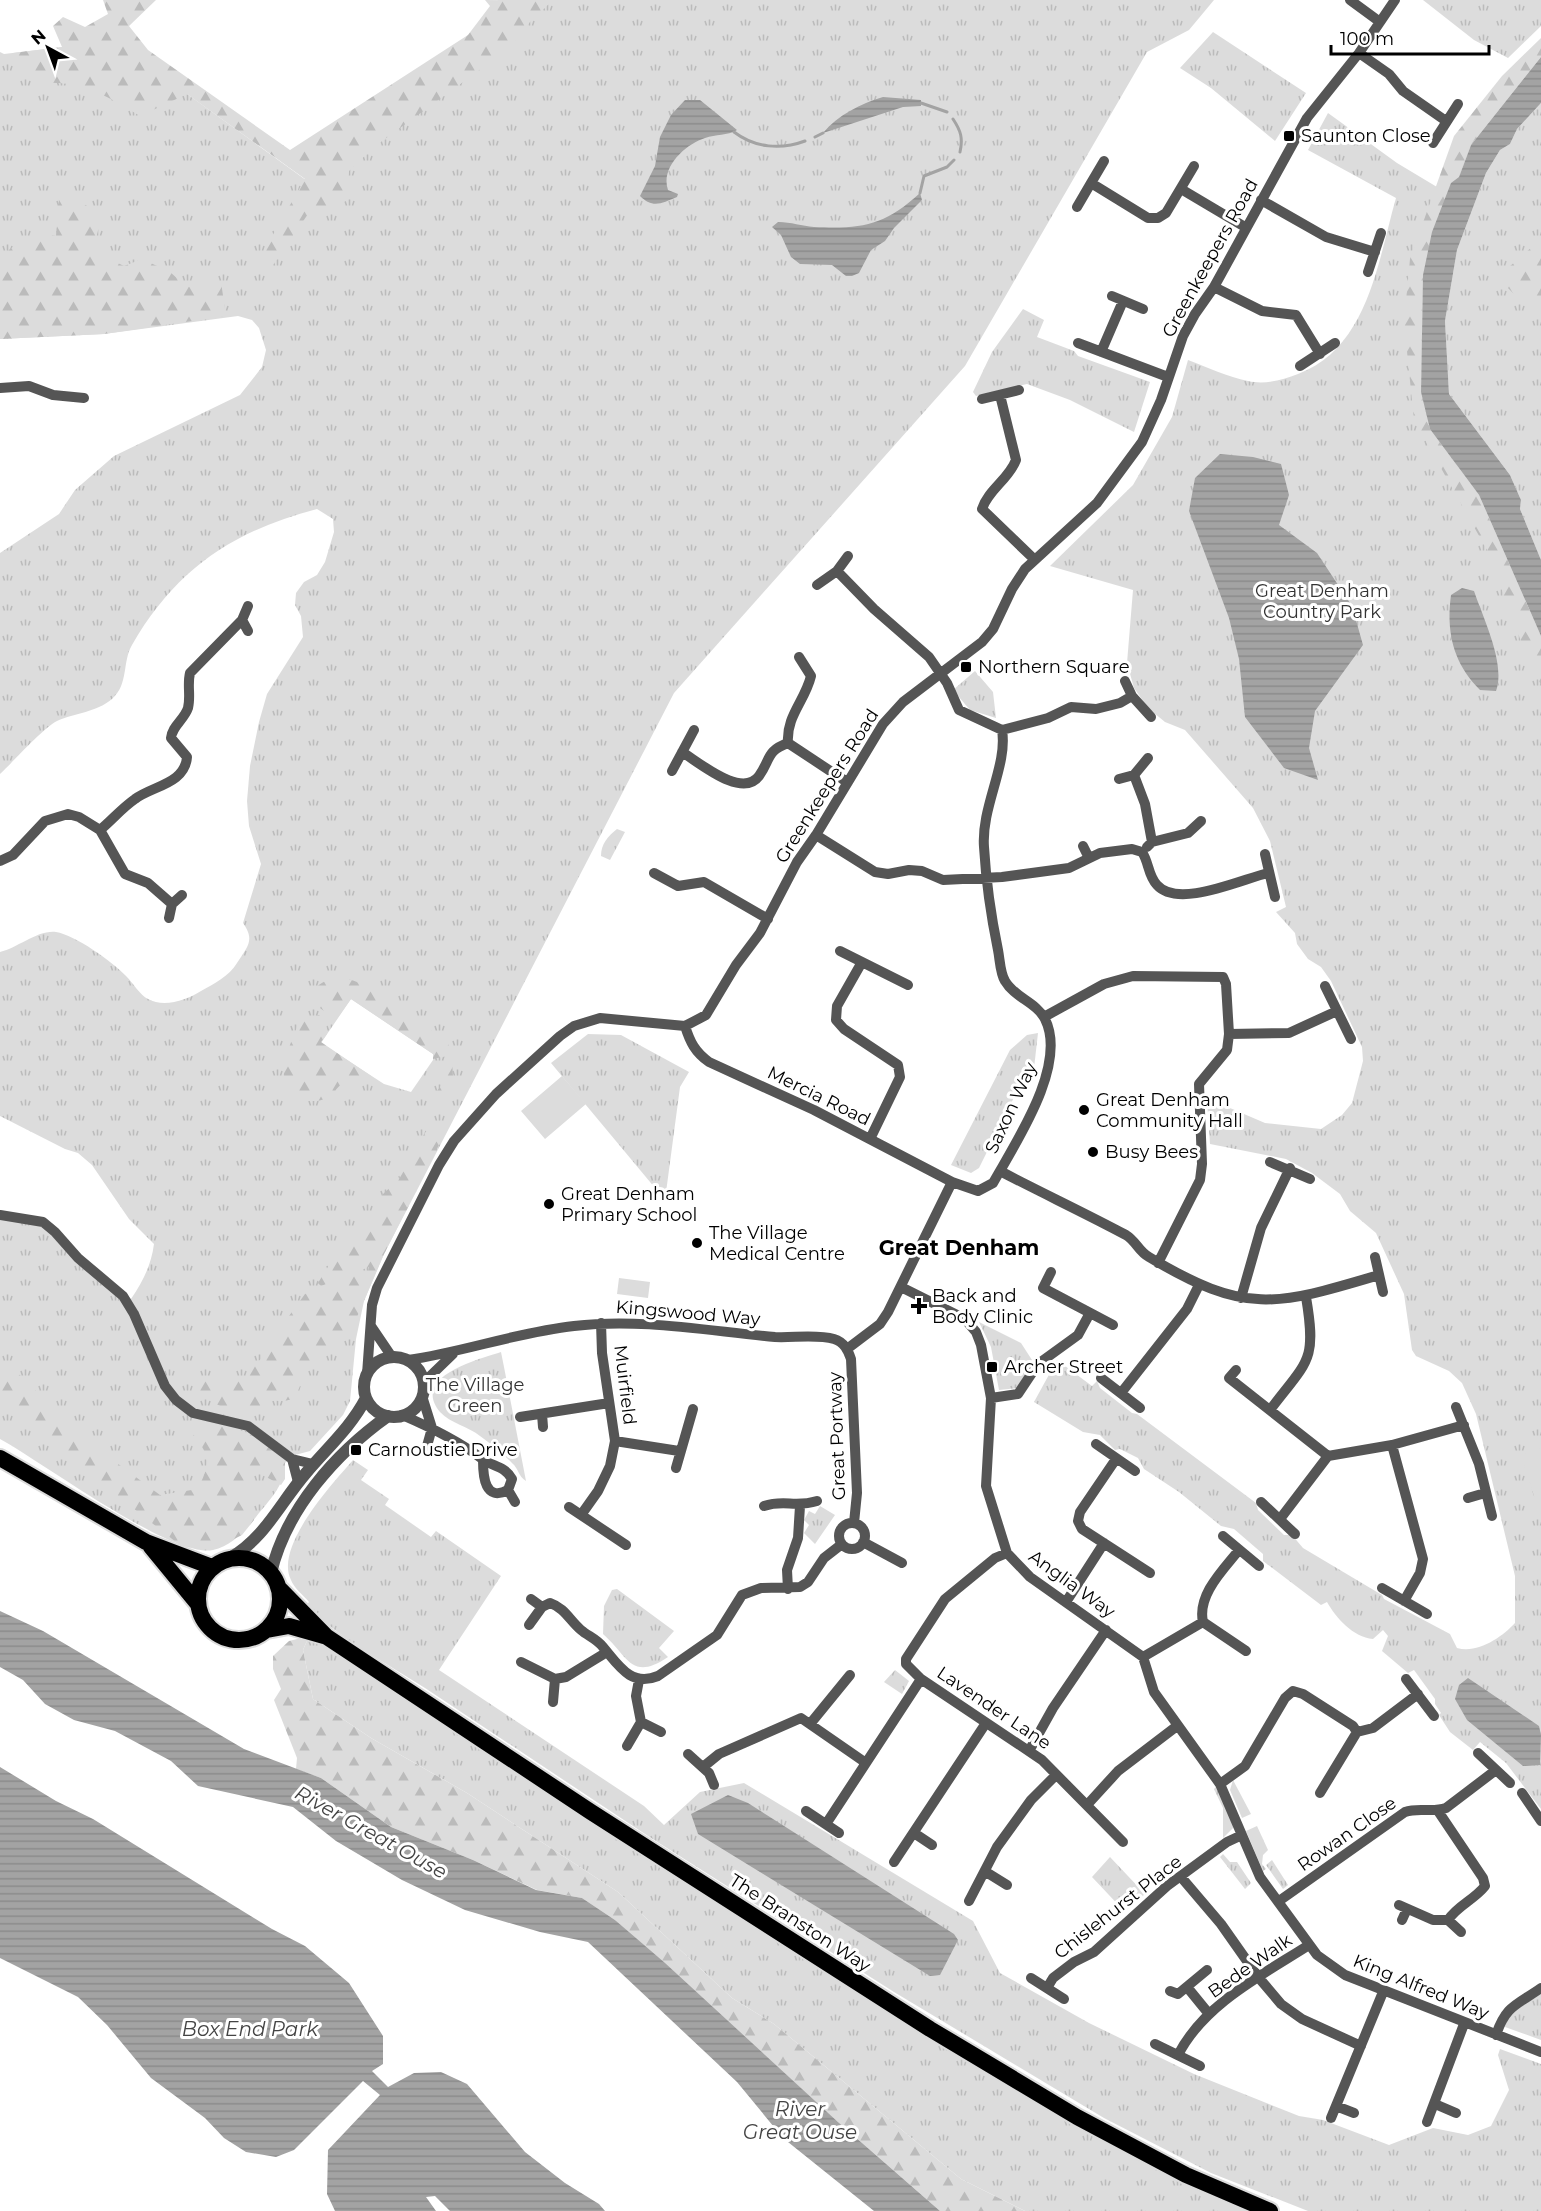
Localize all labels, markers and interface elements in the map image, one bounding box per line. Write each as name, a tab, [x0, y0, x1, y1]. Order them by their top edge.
north arrow	[18, 18, 78, 78]
scale bar	[1331, 18, 1488, 56]
text: N	[27, 26, 50, 48]
text: 100 m	[1340, 28, 1394, 50]
place label: Saunton Close	[1301, 125, 1431, 147]
marker: Saunton Close	[1282, 129, 1296, 143]
street label: Greenkeepers Road	[1157, 175, 1263, 341]
park label: Great Denham Country Park	[1255, 580, 1389, 623]
place label: Northern Square	[978, 656, 1130, 678]
marker: Northern Square	[959, 660, 973, 674]
street label: Greenkeepers Road	[771, 705, 883, 867]
street label: Saxon Way	[980, 1059, 1042, 1157]
street label: Mercia Road	[764, 1061, 874, 1131]
place label: Great Denham Community Hall	[1096, 1089, 1243, 1132]
marker: Great Denham Community Hall	[1077, 1103, 1091, 1117]
place label: Busy Bees	[1105, 1141, 1198, 1163]
marker: Busy Bees	[1086, 1145, 1100, 1159]
place label: Great Denham Primary School	[561, 1183, 697, 1226]
marker: Great Denham Primary School	[542, 1197, 556, 1211]
place label: The Village Medical Centre	[709, 1222, 845, 1265]
district label: Great Denham	[879, 1235, 1039, 1260]
marker: The Village Medical Centre	[690, 1236, 704, 1250]
place label: Back and Body Clinic	[932, 1285, 1033, 1328]
street label: Kingswood Way	[615, 1296, 761, 1330]
marker: Back and Body Clinic	[910, 1297, 928, 1315]
street label: Muirfield	[609, 1344, 641, 1426]
place label: Archer Street	[1004, 1356, 1123, 1378]
marker: Archer Street	[985, 1360, 999, 1374]
street label: Great Portway	[824, 1371, 850, 1500]
park label: The Village Green	[426, 1374, 524, 1417]
place label: Carnoustie Drive	[368, 1439, 518, 1461]
marker: Carnoustie Drive	[349, 1443, 363, 1457]
street label: Anglia Way	[1024, 1545, 1120, 1623]
street label: Lavender Lane	[933, 1662, 1055, 1754]
water label: River Great Ouse	[291, 1780, 451, 1884]
street label: Rowan Close	[1293, 1792, 1401, 1876]
street label: Chislehurst Place	[1050, 1850, 1186, 1964]
street label: The Branston Way	[725, 1869, 875, 1977]
street label: Bede Walk	[1204, 1929, 1296, 2003]
street label: King Alfred Way	[1350, 1950, 1492, 2024]
water label: Box End Park	[182, 2017, 319, 2041]
water label: River Great Ouse	[743, 2097, 857, 2144]

